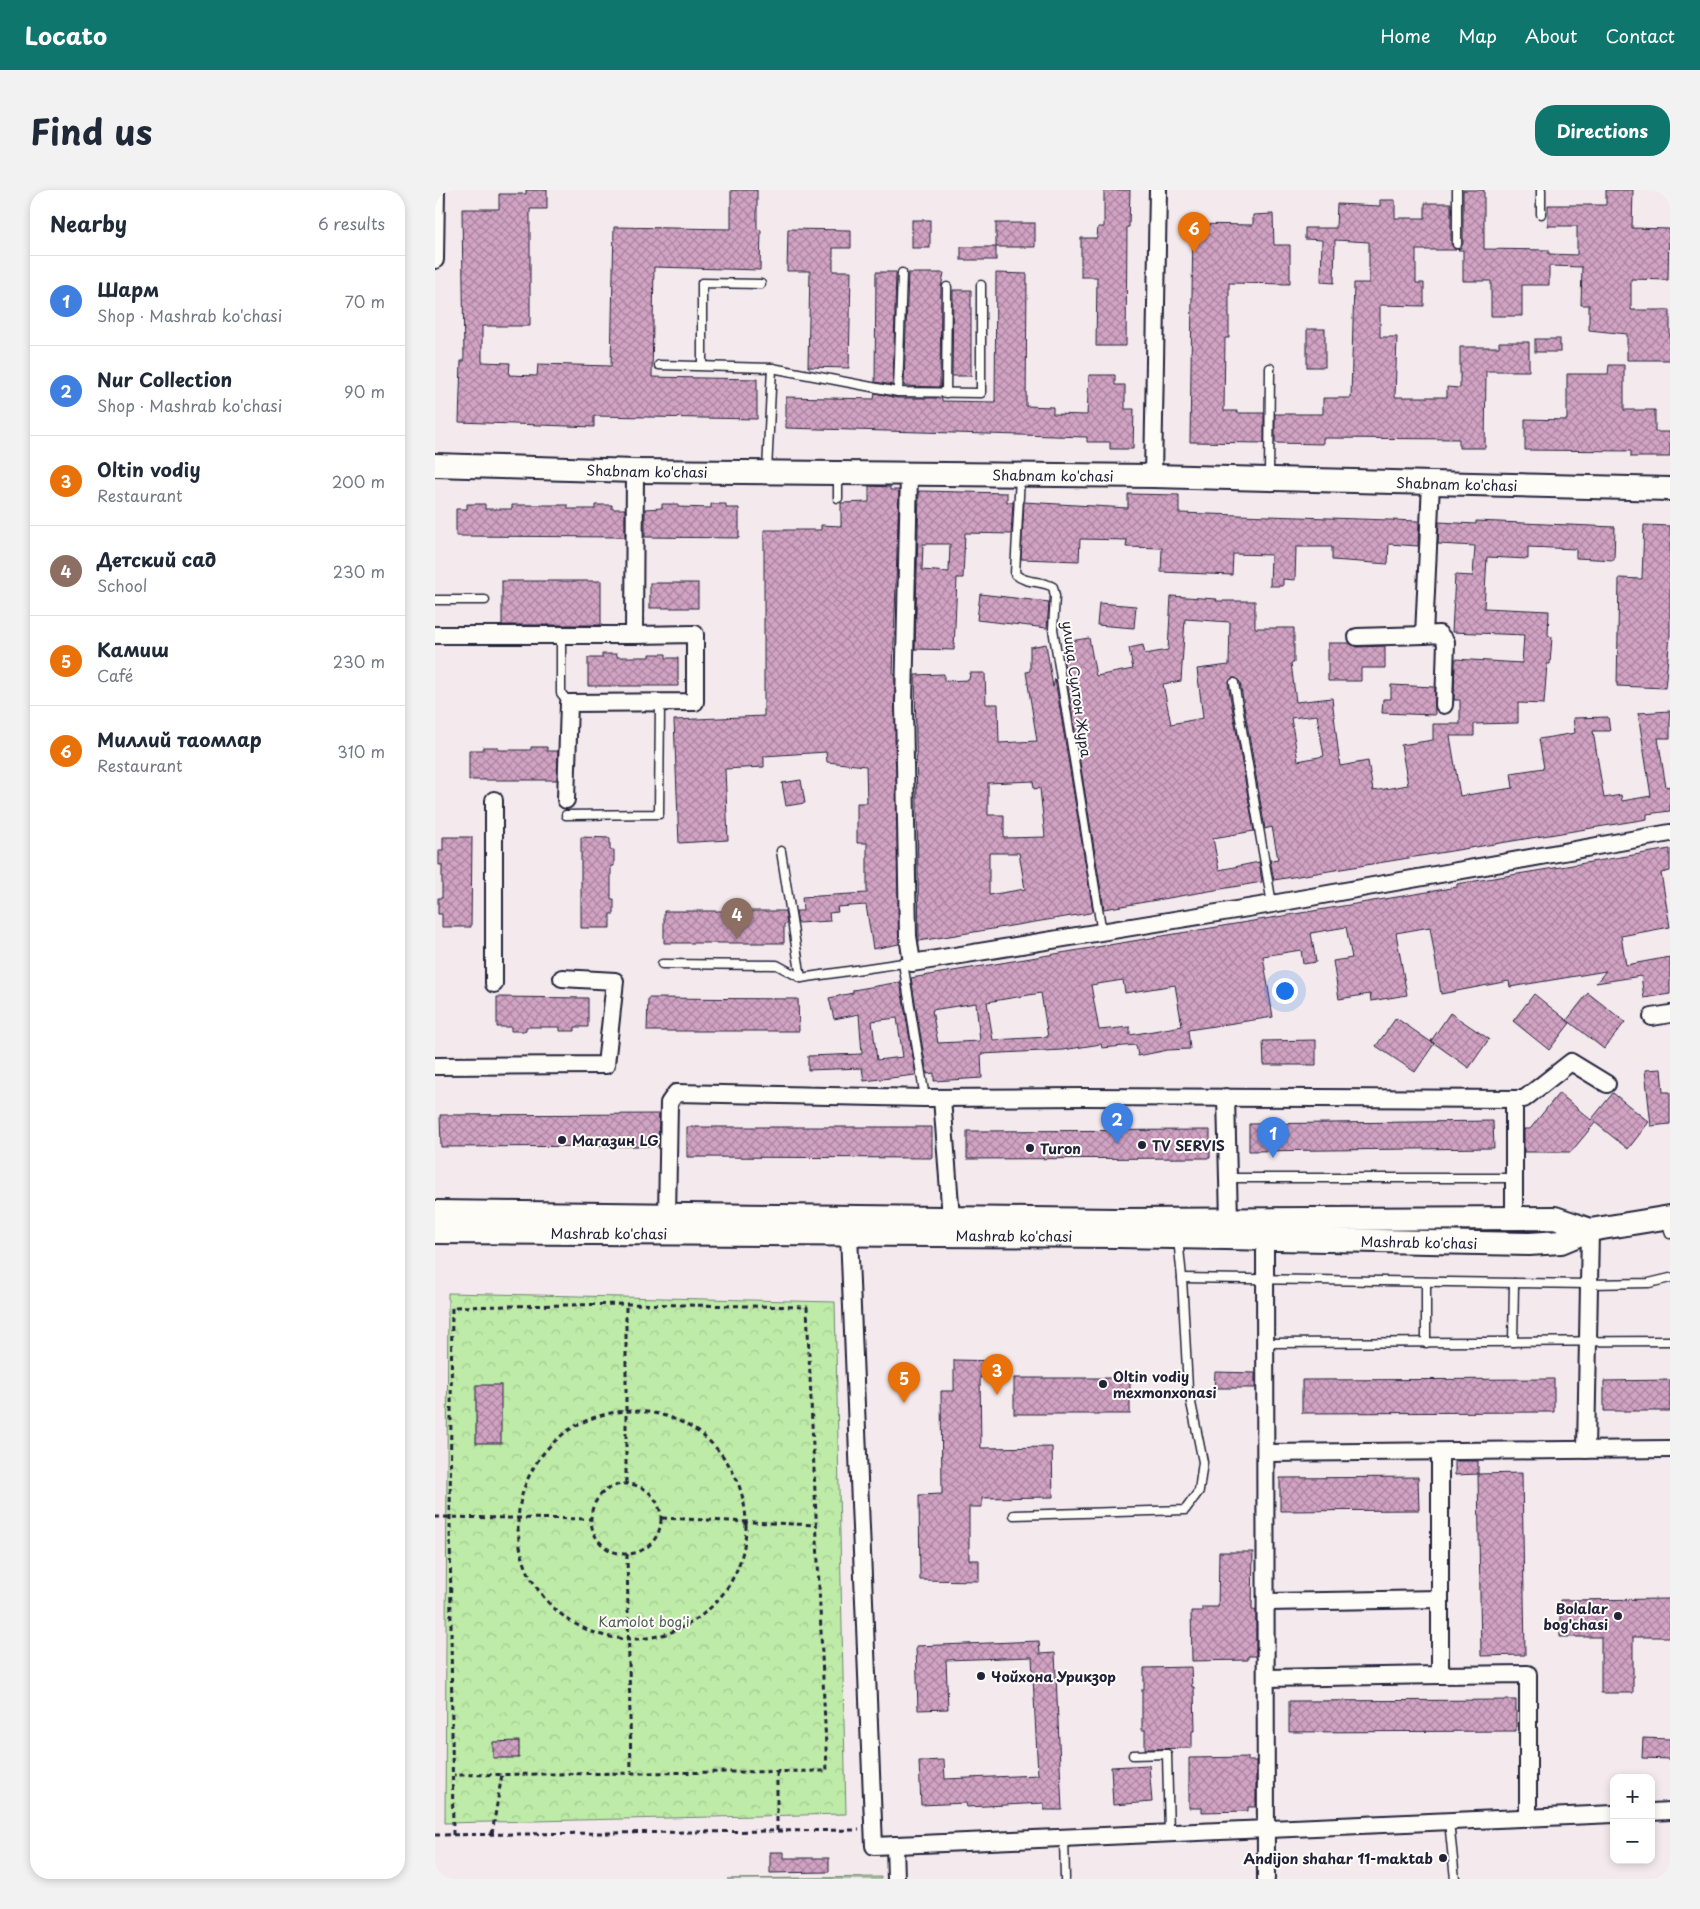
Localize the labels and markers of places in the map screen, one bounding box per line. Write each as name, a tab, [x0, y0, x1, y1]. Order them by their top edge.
pin: 6	[1178, 212, 1210, 253]
pin: 4	[721, 898, 753, 939]
pin: 2	[1101, 1103, 1133, 1144]
pin: 1	[1257, 1117, 1289, 1158]
place label: Магазин LG	[572, 1130, 659, 1151]
marker: Магазин LG	[556, 1134, 568, 1146]
place label: TV SERVIS	[1152, 1135, 1225, 1156]
place label: Turon	[1040, 1138, 1081, 1159]
marker: TV SERVIS	[1136, 1139, 1148, 1151]
marker: Turon	[1024, 1142, 1036, 1154]
pin: 3	[981, 1354, 1013, 1395]
pin: 5	[888, 1362, 920, 1403]
place label: Oltin vodiy mexmonxonasi	[1113, 1366, 1216, 1403]
marker: Oltin vodiy mexmonxonasi	[1097, 1378, 1109, 1390]
place label: Bolalar bog'chasi	[1544, 1598, 1609, 1635]
marker: Bolalar bog'chasi	[1612, 1610, 1624, 1622]
place label: Чойхона Урикзор	[991, 1666, 1116, 1687]
marker: Чойхона Урикзор	[975, 1670, 987, 1682]
place label: Andijon shahar 11-maktab	[1244, 1848, 1433, 1869]
marker: Andijon shahar 11-maktab	[1437, 1852, 1449, 1864]

